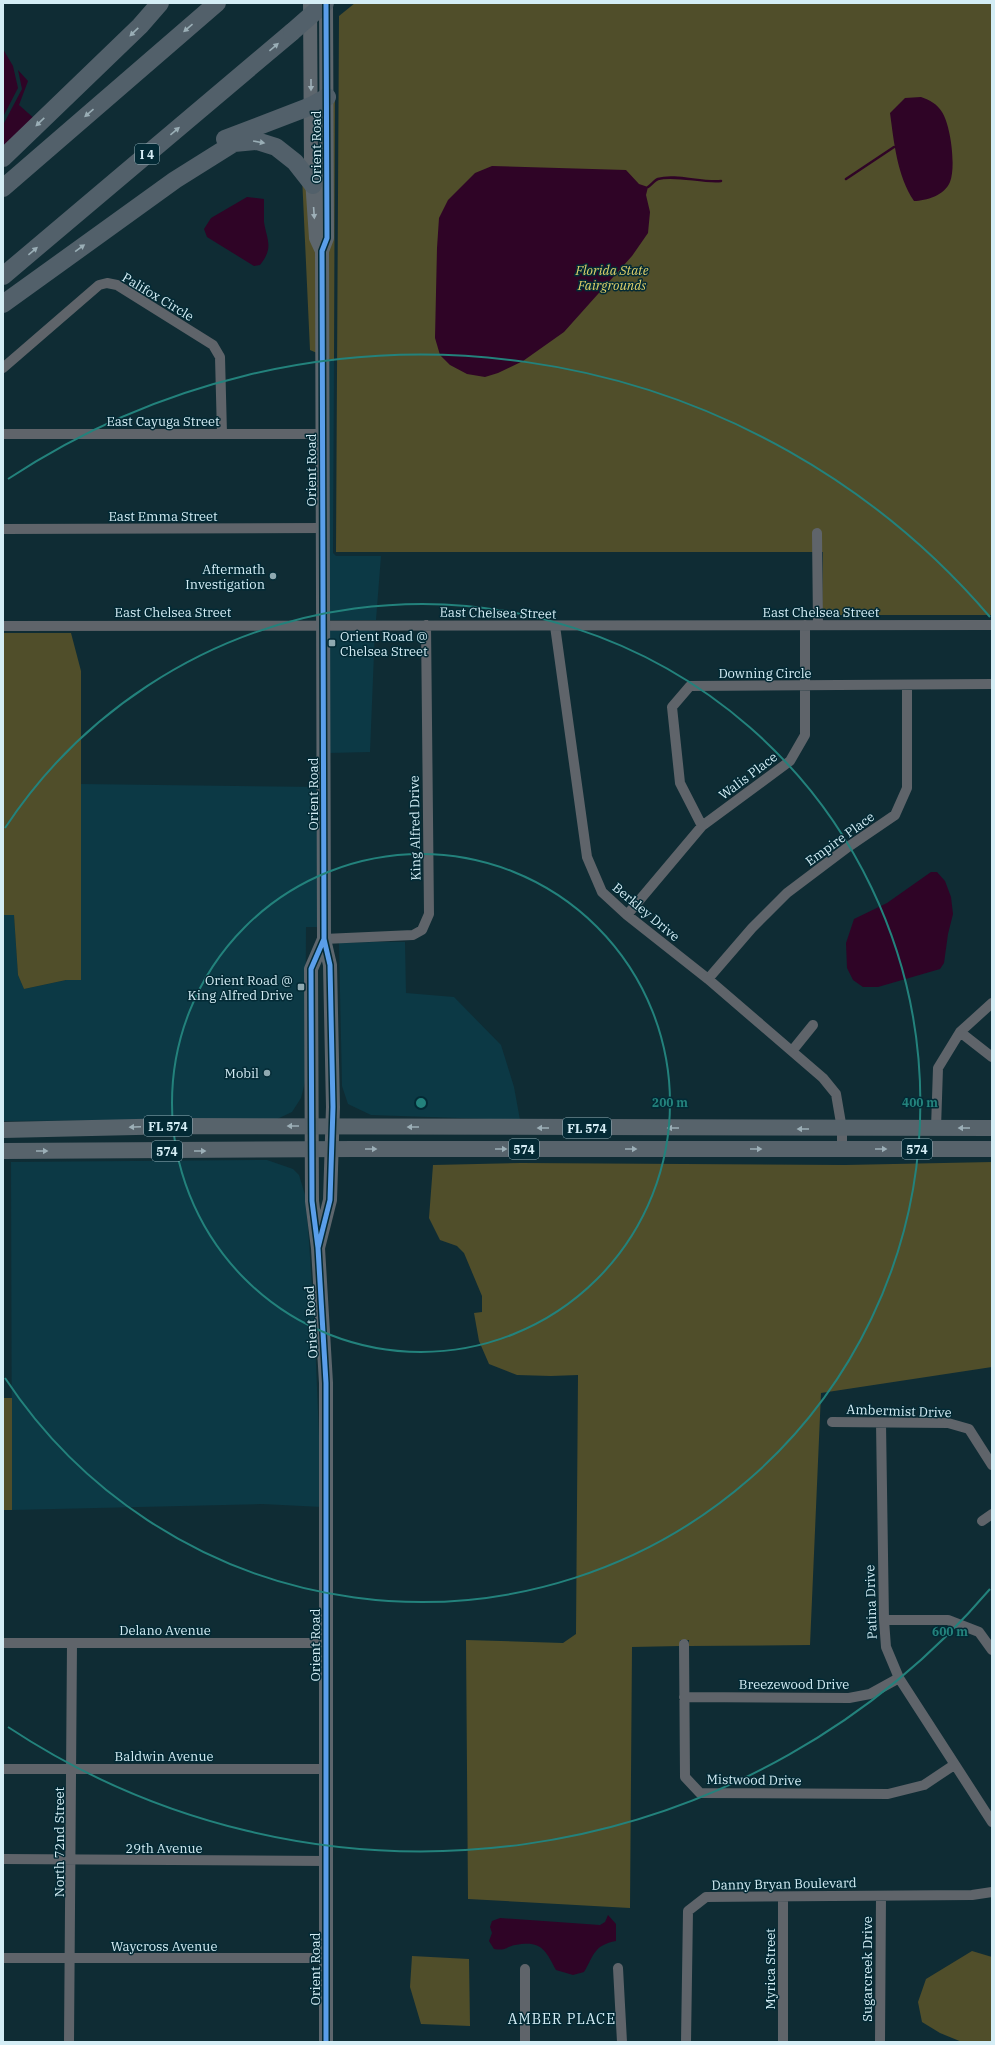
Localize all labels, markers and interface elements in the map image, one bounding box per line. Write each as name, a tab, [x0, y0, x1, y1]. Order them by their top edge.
one-way arrow	[182, 24, 193, 33]
one-way arrow	[129, 27, 138, 36]
one-way arrow	[269, 43, 279, 52]
one-way arrow	[308, 79, 314, 92]
one-way arrow	[84, 109, 94, 118]
street label: Orient Road	[308, 110, 325, 184]
one-way arrow	[35, 117, 45, 127]
one-way arrow	[170, 126, 180, 136]
one-way arrow	[253, 140, 265, 146]
road number: I 4	[135, 144, 159, 164]
one-way arrow	[311, 207, 318, 219]
one-way arrow	[75, 244, 85, 252]
one-way arrow	[27, 247, 38, 256]
park label: Florida State Fairgrounds	[575, 262, 649, 294]
street label: Palifox Circle	[119, 269, 197, 325]
street label: East Cayuga Street	[106, 413, 220, 430]
street label: Orient Road	[303, 433, 320, 507]
street label: East Emma Street	[108, 508, 218, 525]
place label: Aftermath Investigation	[185, 561, 265, 593]
marker: Aftermath Investigation	[268, 571, 278, 581]
street label: East Chelsea Street	[439, 603, 557, 623]
street label: East Chelsea Street	[115, 604, 232, 621]
street label: East Chelsea Street	[763, 604, 880, 621]
place label: Orient Road @ Chelsea Street	[340, 628, 428, 660]
marker: Orient Road @ Chelsea Street	[327, 638, 337, 648]
street label: Downing Circle	[718, 665, 812, 682]
street label: Walis Place	[715, 748, 781, 804]
street label: Orient Road	[305, 757, 322, 831]
street label: King Alfred Drive	[406, 775, 424, 881]
street label: Empire Place	[802, 808, 878, 870]
street label: Berkley Drive	[609, 879, 683, 945]
place label: Orient Road @ King Alfred Drive	[188, 972, 293, 1004]
marker: Orient Road @ King Alfred Drive	[296, 982, 306, 992]
place label: Mobil	[225, 1065, 259, 1082]
marker: Mobil	[262, 1068, 272, 1078]
text: 200 m	[652, 1095, 688, 1110]
text: 400 m	[902, 1095, 938, 1110]
centre of rings	[414, 1096, 428, 1110]
road number: FL 574	[144, 1116, 192, 1136]
road number: FL 574	[563, 1118, 611, 1138]
one-way arrow	[286, 1123, 299, 1129]
one-way arrow	[128, 1124, 141, 1130]
one-way arrow	[406, 1124, 419, 1130]
one-way arrow	[536, 1125, 549, 1131]
one-way arrow	[667, 1125, 679, 1132]
one-way arrow	[957, 1125, 970, 1131]
one-way arrow	[796, 1126, 809, 1132]
road number: 574	[509, 1139, 539, 1159]
road number: 574	[902, 1139, 932, 1159]
road number: 574	[152, 1141, 182, 1161]
one-way arrow	[365, 1146, 378, 1152]
one-way arrow	[495, 1146, 508, 1152]
one-way arrow	[625, 1146, 638, 1152]
one-way arrow	[750, 1146, 763, 1152]
one-way arrow	[875, 1146, 888, 1152]
one-way arrow	[194, 1147, 206, 1154]
one-way arrow	[36, 1148, 49, 1154]
street label: Orient Road	[301, 1285, 321, 1359]
street label: Ambermist Drive	[846, 1401, 952, 1421]
street label: Patina Drive	[861, 1564, 881, 1640]
street label: Orient Road	[307, 1608, 324, 1682]
street label: Delano Avenue	[119, 1622, 211, 1639]
text: 600 m	[932, 1624, 968, 1639]
street label: Breezewood Drive	[739, 1676, 849, 1693]
street label: Baldwin Avenue	[115, 1748, 213, 1765]
street label: Mistwood Drive	[706, 1771, 802, 1789]
street label: North 72nd Street	[51, 1786, 68, 1897]
street label: 29th Avenue	[125, 1840, 203, 1857]
street label: Danny Bryan Boulevard	[711, 1874, 857, 1894]
street label: Sugarcreek Drive	[859, 1916, 876, 2022]
street label: Myrica Street	[762, 1928, 779, 2010]
street label: Orient Road	[307, 1932, 324, 2006]
street label: Waycross Avenue	[111, 1938, 217, 1955]
district label: AMBER PLACE	[508, 2010, 616, 2028]

